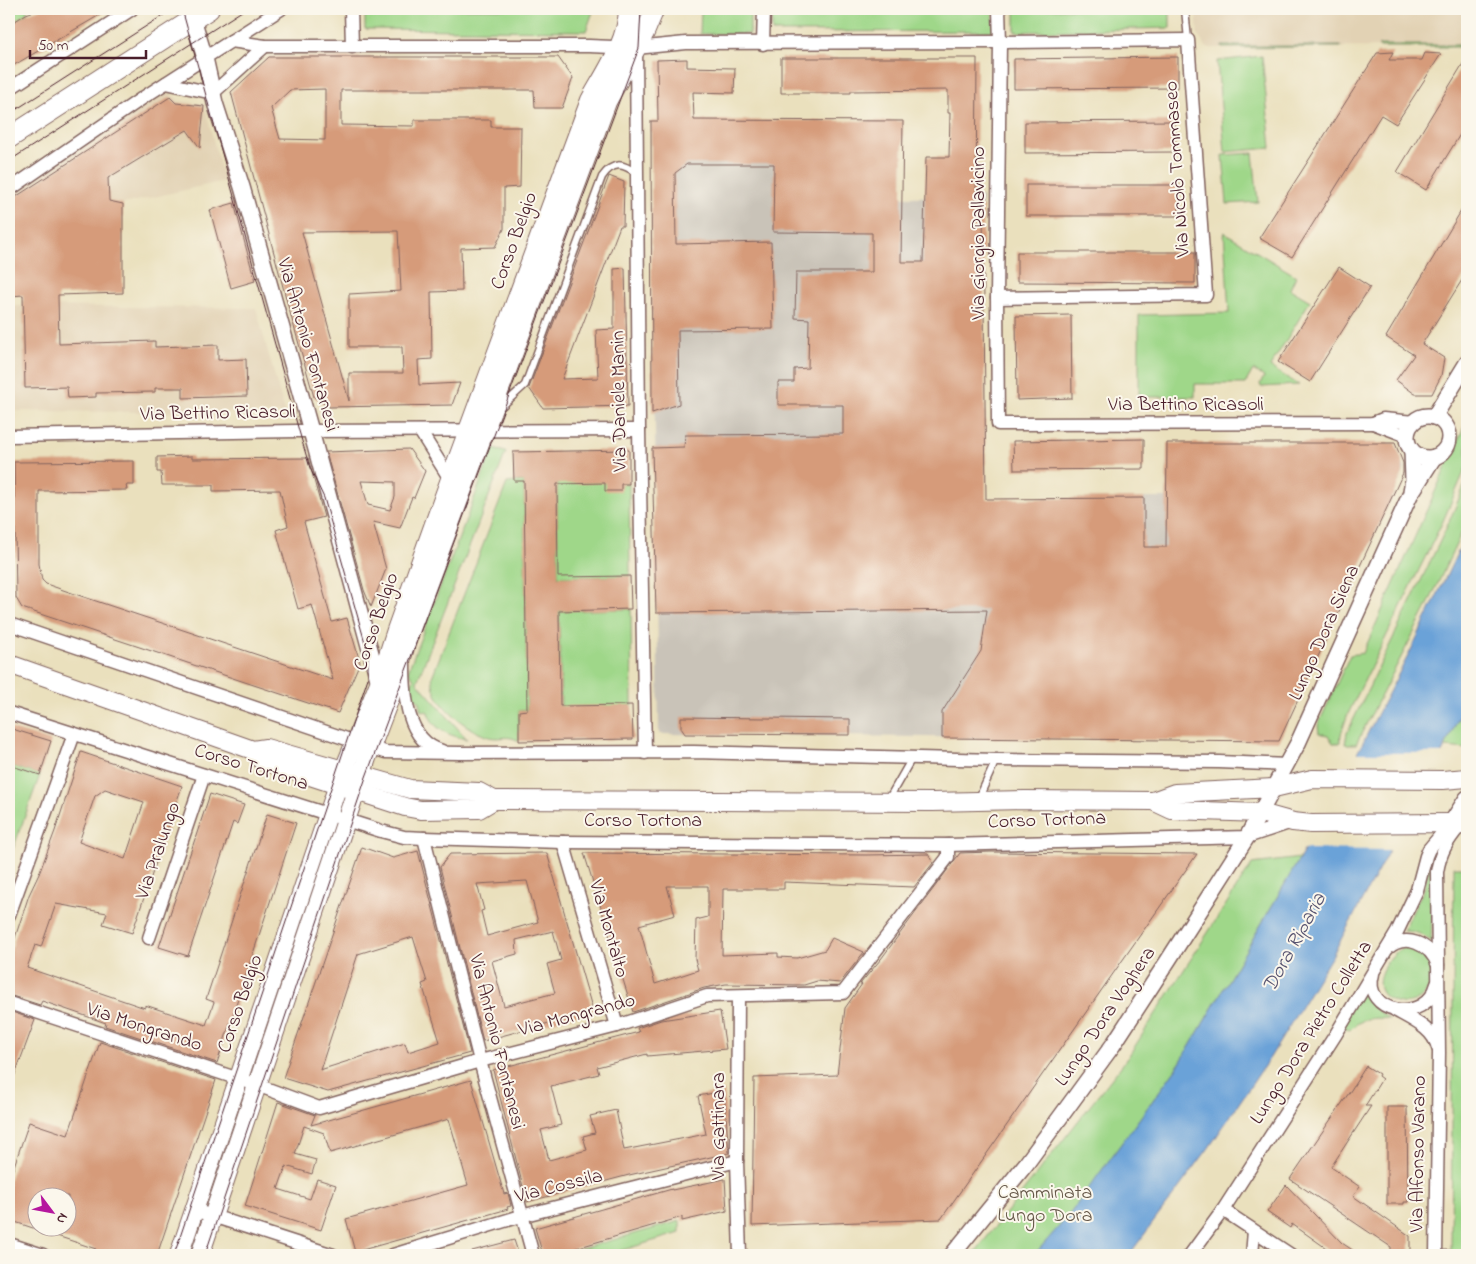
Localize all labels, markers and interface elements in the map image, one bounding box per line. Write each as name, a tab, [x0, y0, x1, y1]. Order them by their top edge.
scale bar	[30, 28, 146, 60]
text: 50 m	[38, 35, 69, 57]
street label: Via Nicolò Tommaseo	[1157, 80, 1199, 259]
street label: Via Giorgio Pallavicino	[965, 146, 995, 321]
street label: Corso Belgio	[484, 188, 547, 294]
street label: Via Antonio Fontanesi	[268, 254, 346, 435]
street label: Via Daniele Manin	[604, 330, 636, 473]
street label: Via Bettino Ricasoli	[1107, 391, 1264, 420]
street label: Via Bettino Ricasoli	[139, 398, 296, 430]
street label: Lungo Dora Siena	[1282, 560, 1369, 706]
street label: Corso Belgio	[347, 569, 408, 675]
street label: Corso Tortona	[190, 737, 312, 799]
street label: Via Pralungo	[128, 798, 190, 905]
street label: Corso Tortona	[987, 804, 1107, 838]
street label: Corso Tortona	[584, 807, 702, 836]
street label: Via Montalto	[580, 876, 636, 981]
water label: Dora Riparia	[1255, 887, 1335, 998]
street label: Lungo Dora Pietro Colletta	[1244, 935, 1381, 1131]
street label: Lungo Dora Voghera	[1048, 941, 1165, 1093]
street label: Via Antonio Fontanesi	[460, 950, 532, 1133]
street label: Corso Belgio	[211, 951, 272, 1057]
street label: Via Mongrando	[514, 987, 639, 1047]
street label: Via Mongrando	[81, 995, 205, 1061]
street label: Via Gattinara	[705, 1072, 734, 1181]
street label: Via Alfonso Varano	[1403, 1075, 1435, 1234]
street label: Via Cossila	[511, 1162, 606, 1212]
park label: Camminata Lungo Dora	[997, 1179, 1093, 1232]
north arrow	[28, 1186, 78, 1236]
text: N	[50, 1209, 73, 1228]

